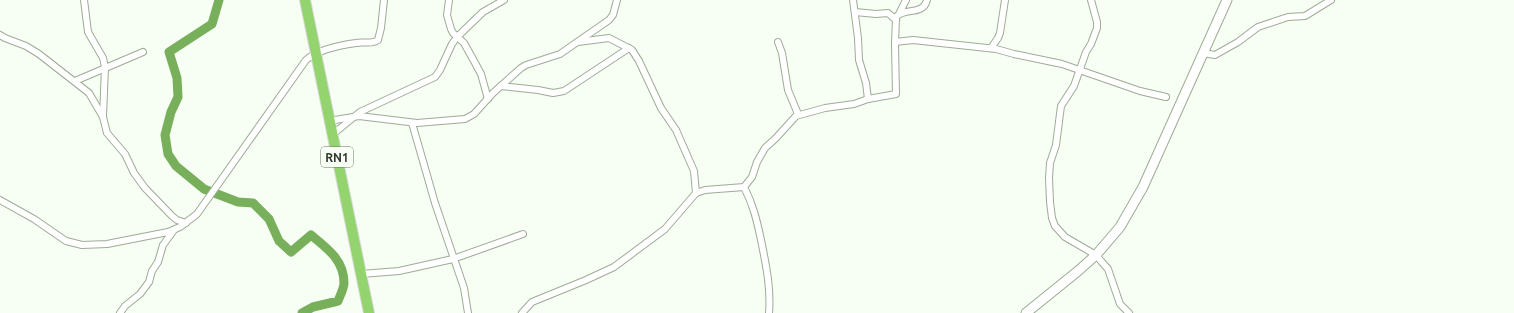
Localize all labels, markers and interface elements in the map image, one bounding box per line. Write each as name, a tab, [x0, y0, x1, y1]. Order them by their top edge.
road number: RN1	[321, 147, 353, 167]

